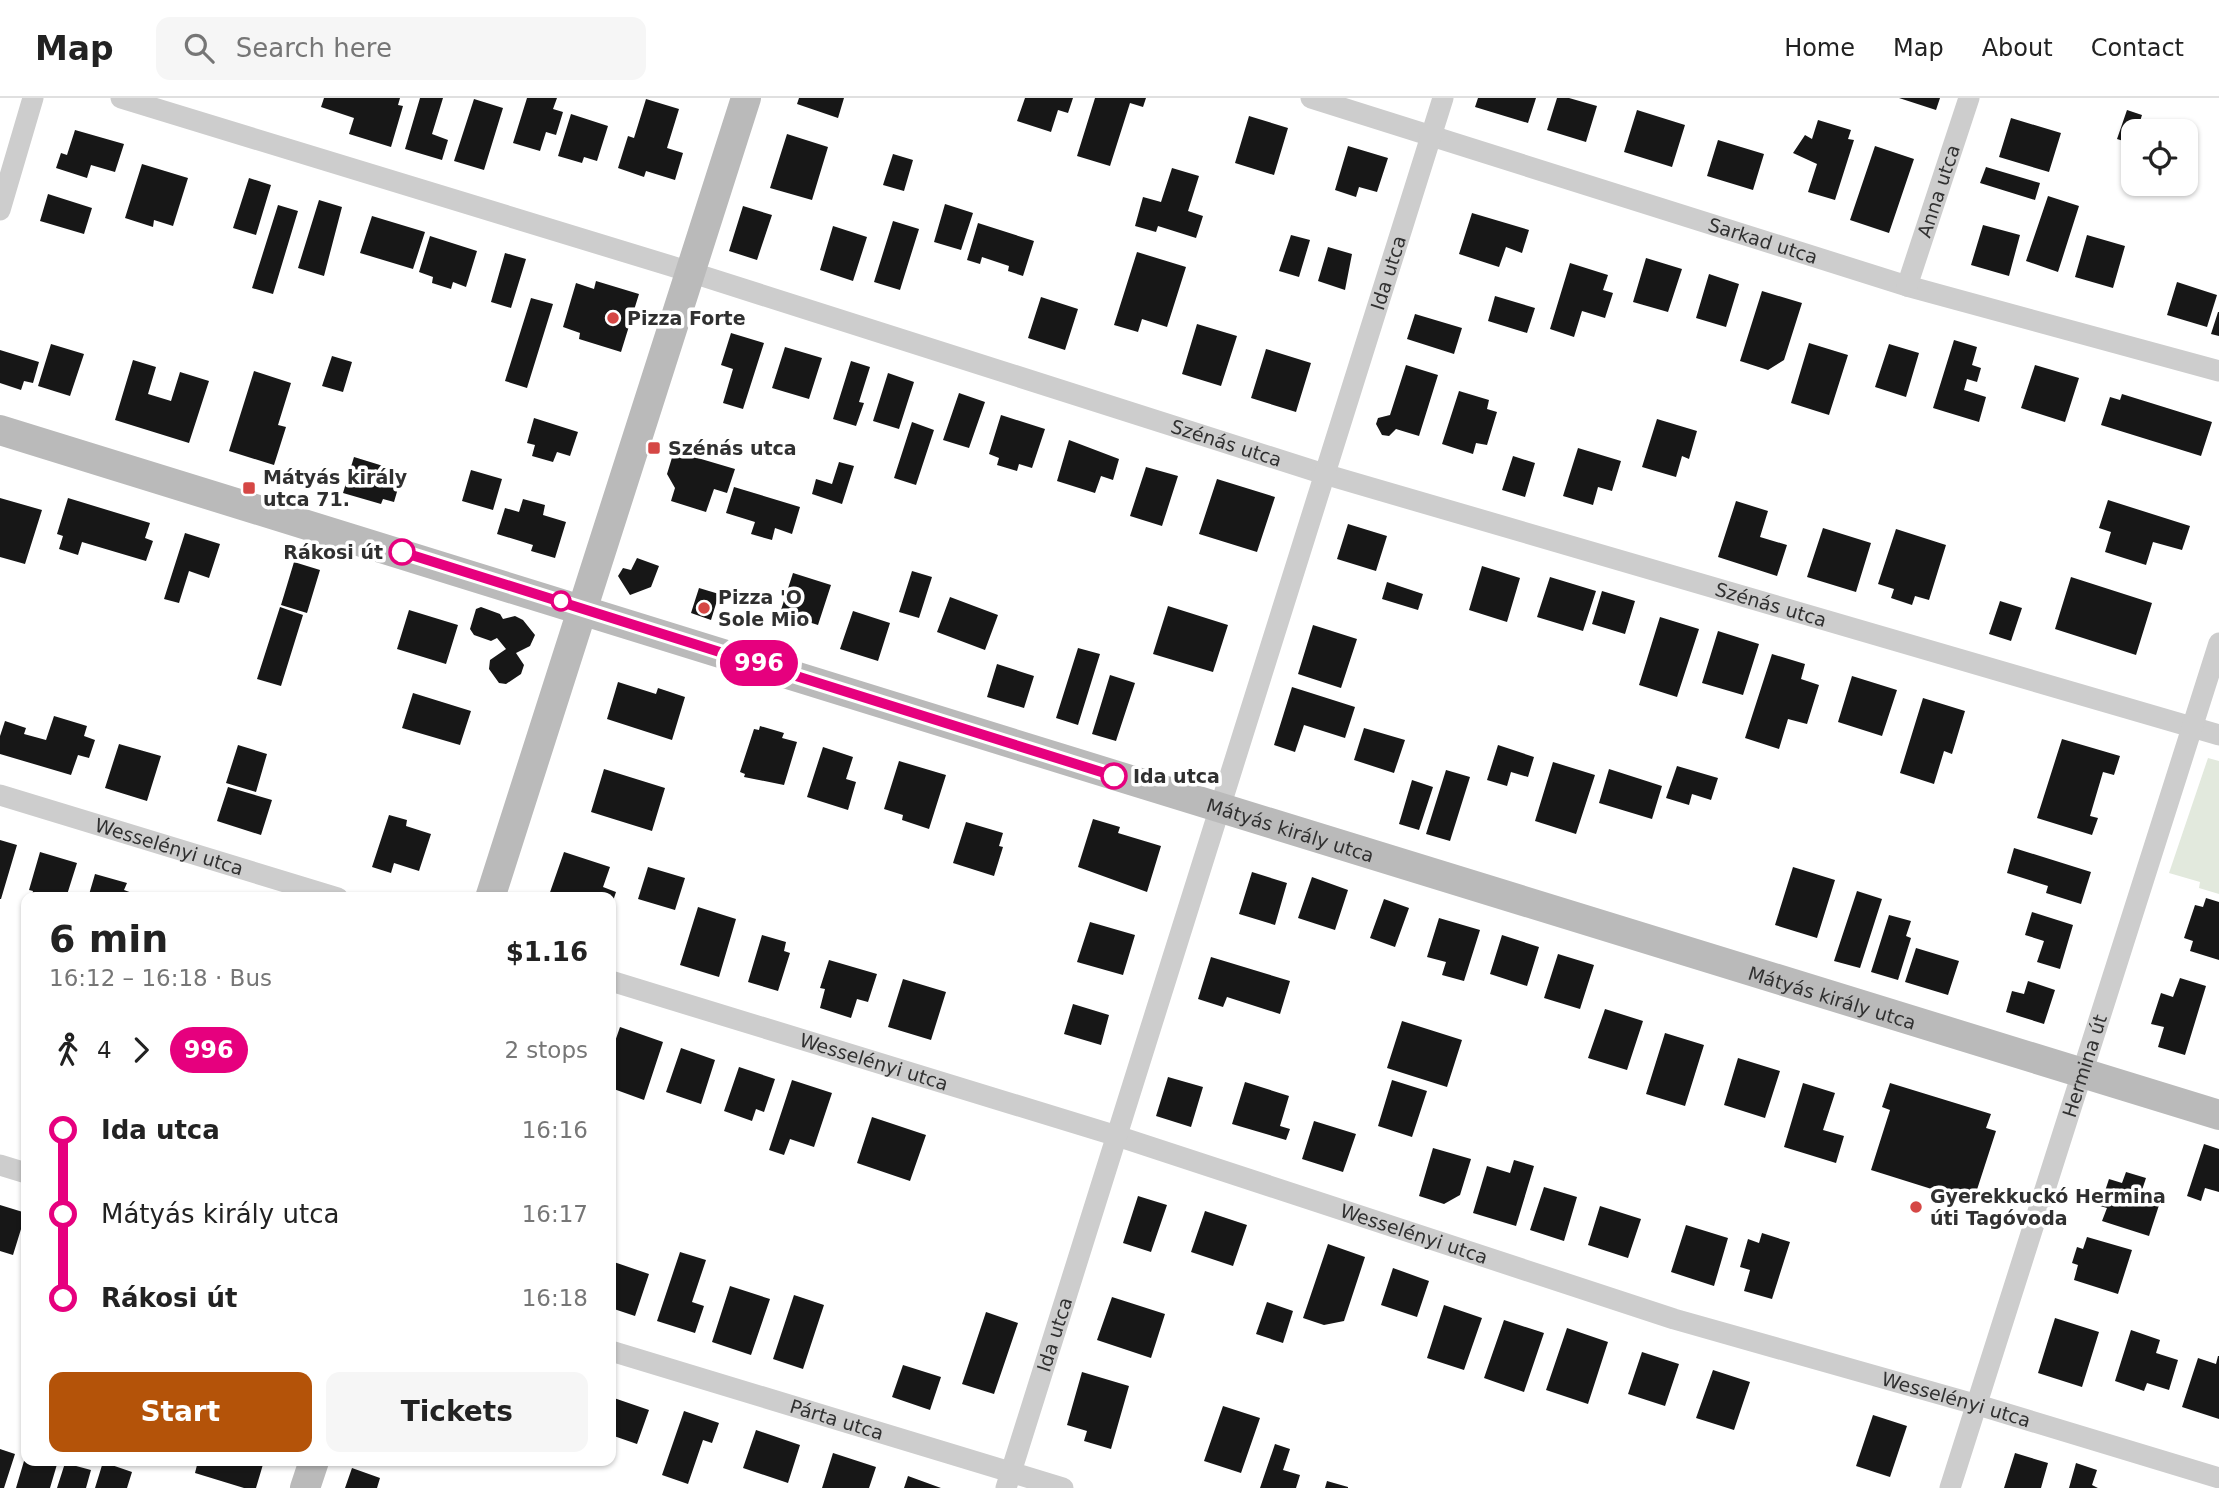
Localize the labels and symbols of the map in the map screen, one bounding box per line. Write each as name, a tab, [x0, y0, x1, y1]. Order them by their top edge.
street label: Anna utca	[1913, 142, 1964, 240]
street label: Sarkad utca	[1706, 213, 1821, 268]
street label: Ida utca	[1366, 233, 1410, 313]
place label: Pizza Forte	[627, 307, 746, 329]
marker: Pizza Forte	[605, 310, 621, 326]
street label: Szénás utca	[1168, 415, 1285, 471]
place label: Szénás utca	[668, 437, 797, 459]
marker: Szénás utca	[646, 440, 662, 456]
place label: Mátyás király utca 71.	[263, 466, 408, 510]
marker: Mátyás király utca 71.	[241, 480, 257, 496]
marker: Rákosi út	[389, 539, 415, 565]
place label: Rákosi út	[283, 541, 383, 563]
street label: Szénás utca	[1713, 578, 1829, 631]
place label: Pizza 'O Sole Mio	[718, 586, 809, 630]
unlabelled marker	[551, 591, 571, 611]
marker: Pizza 'O Sole Mio	[696, 600, 712, 616]
line badge: 996	[719, 640, 799, 686]
marker: Ida utca	[1101, 763, 1127, 789]
place label: Ida utca	[1133, 765, 1220, 787]
street label: Mátyás király utca	[1204, 794, 1377, 867]
street label: Wesselényi utca	[92, 814, 246, 880]
street label: Mátyás király utca	[1745, 962, 1919, 1034]
street label: Hermina út	[2058, 1012, 2111, 1120]
street label: Wesselényi utca	[797, 1028, 951, 1095]
place label: Gyerekkuckó Hermina úti Tagóvoda	[1930, 1185, 2166, 1229]
street label: Wesselényi utca	[1338, 1199, 1491, 1268]
marker: Gyerekkuckó Hermina úti Tagóvoda	[1908, 1199, 1924, 1215]
street label: Ida utca	[1032, 1294, 1076, 1374]
street label: Wesselényi utca	[1879, 1367, 2033, 1431]
street label: Párta utca	[787, 1395, 886, 1444]

